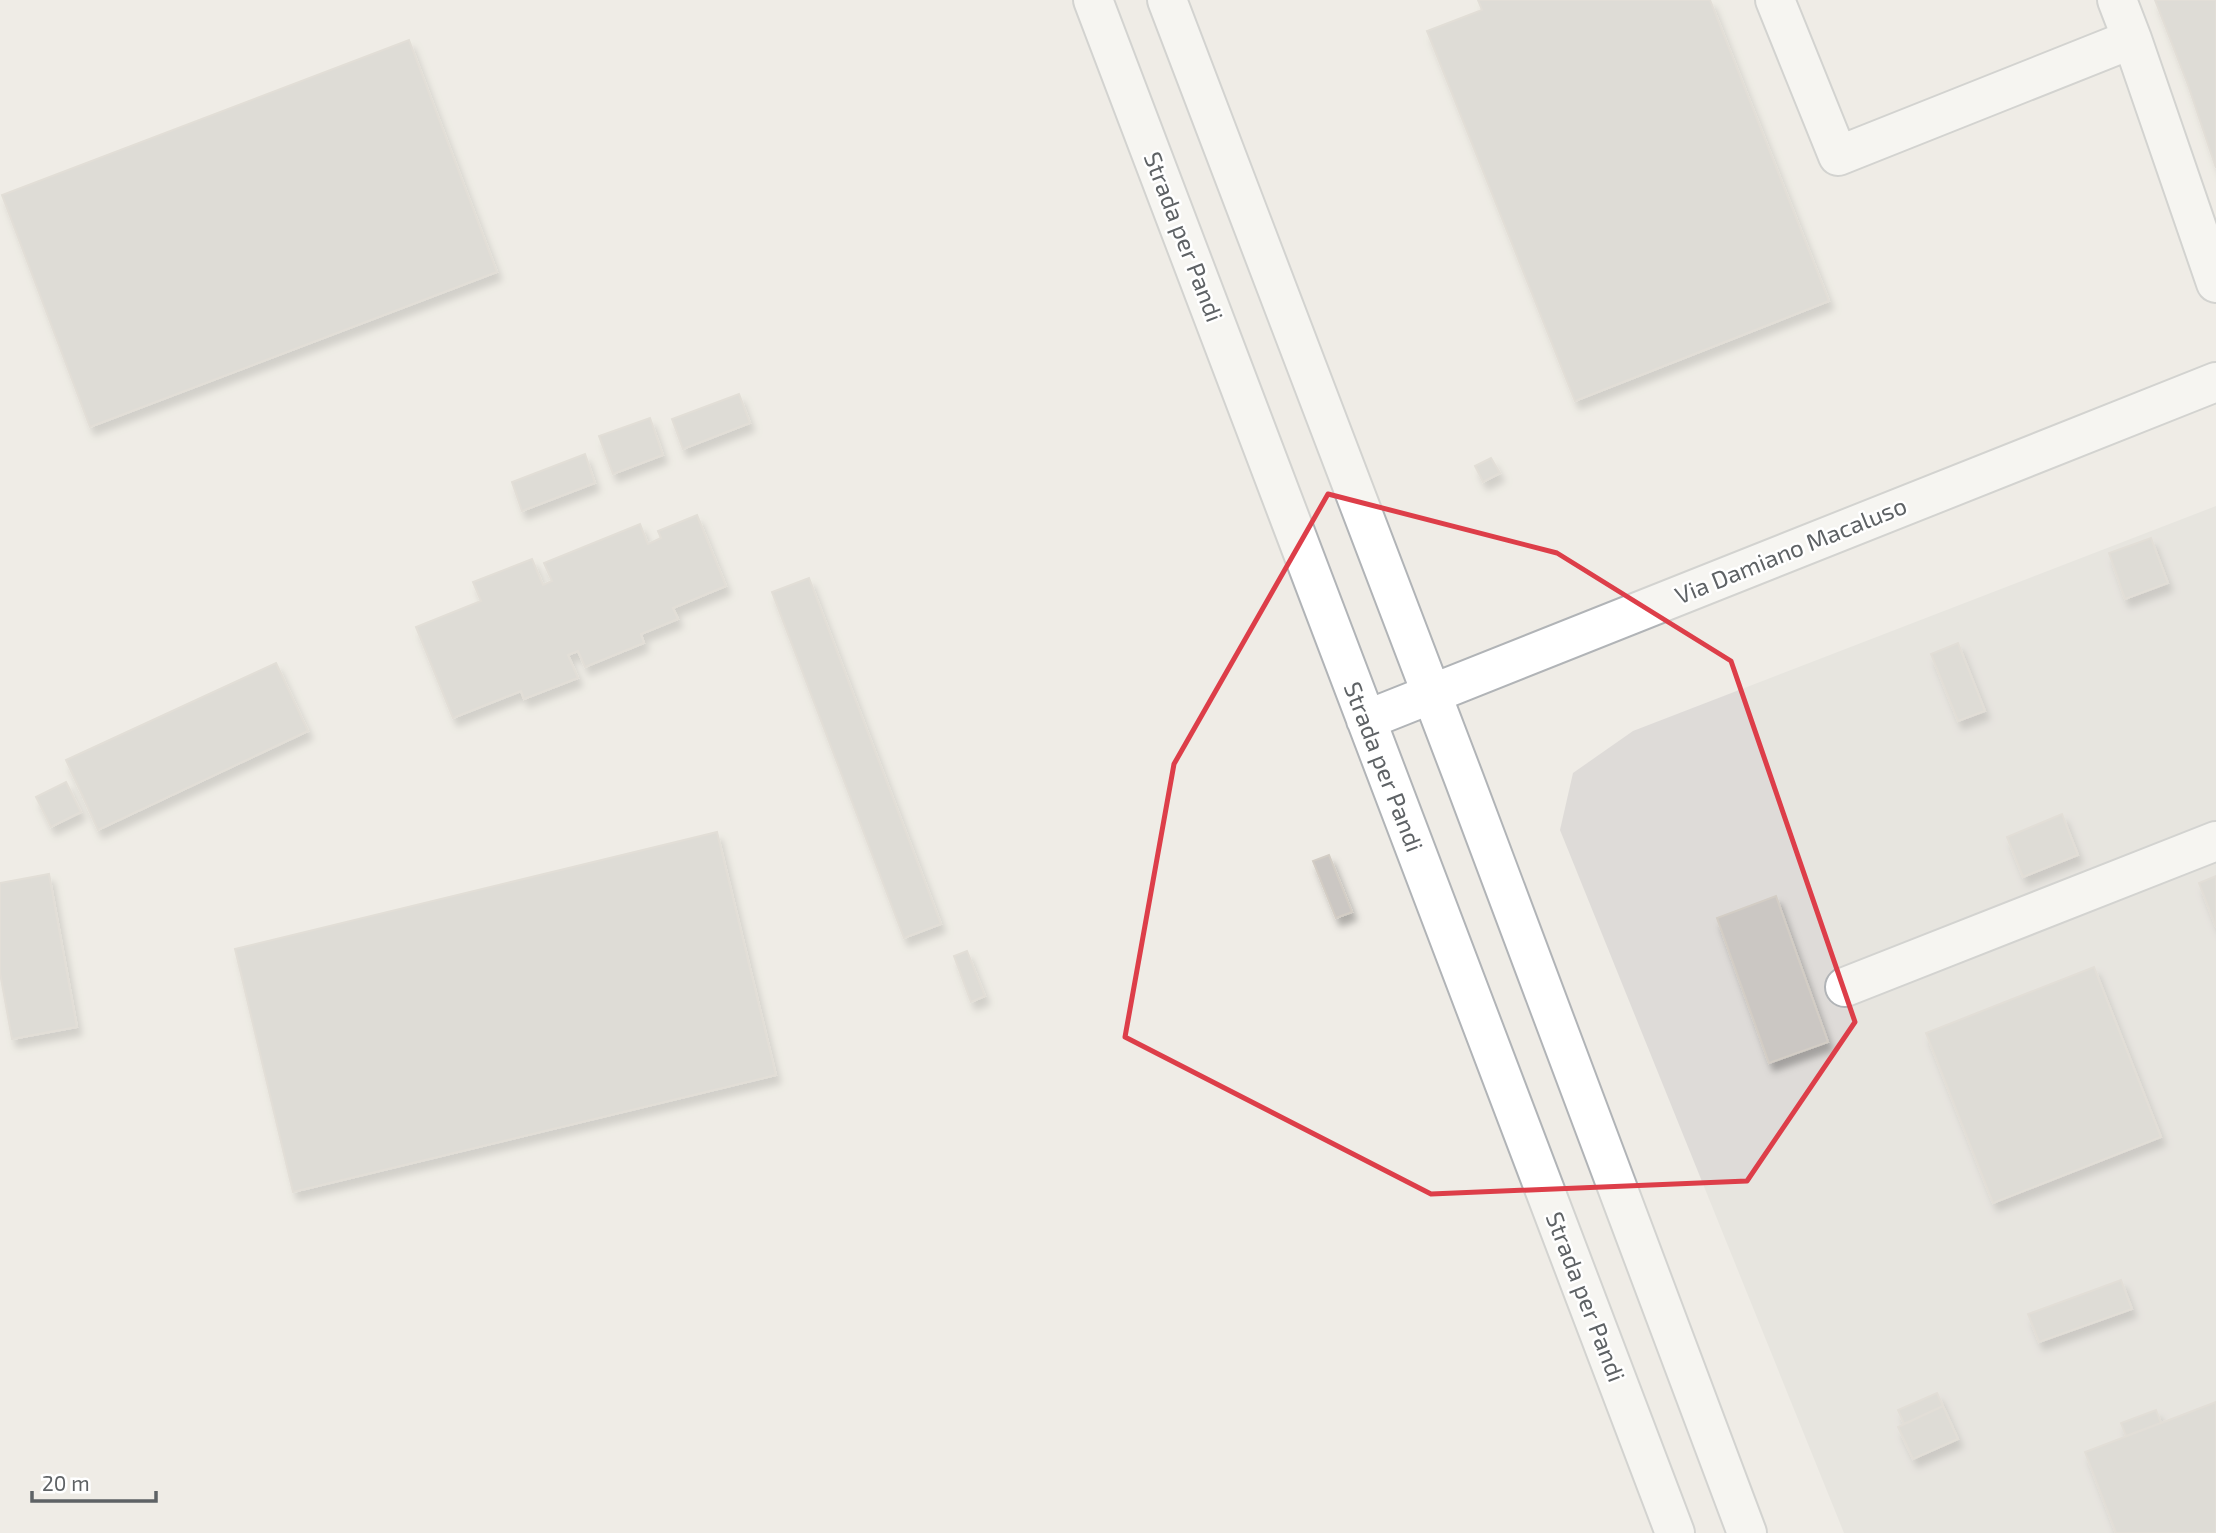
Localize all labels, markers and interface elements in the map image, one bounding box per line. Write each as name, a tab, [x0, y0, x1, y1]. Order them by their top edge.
street label: Strada per Pandi	[1139, 147, 1230, 326]
street label: Via Damiano Macaluso	[1670, 490, 1910, 609]
street label: Strada per Pandi	[1339, 677, 1430, 856]
street label: Strada per Pandi	[1541, 1207, 1632, 1386]
scale bar	[32, 1460, 156, 1504]
text: 20 m	[42, 1470, 90, 1495]

